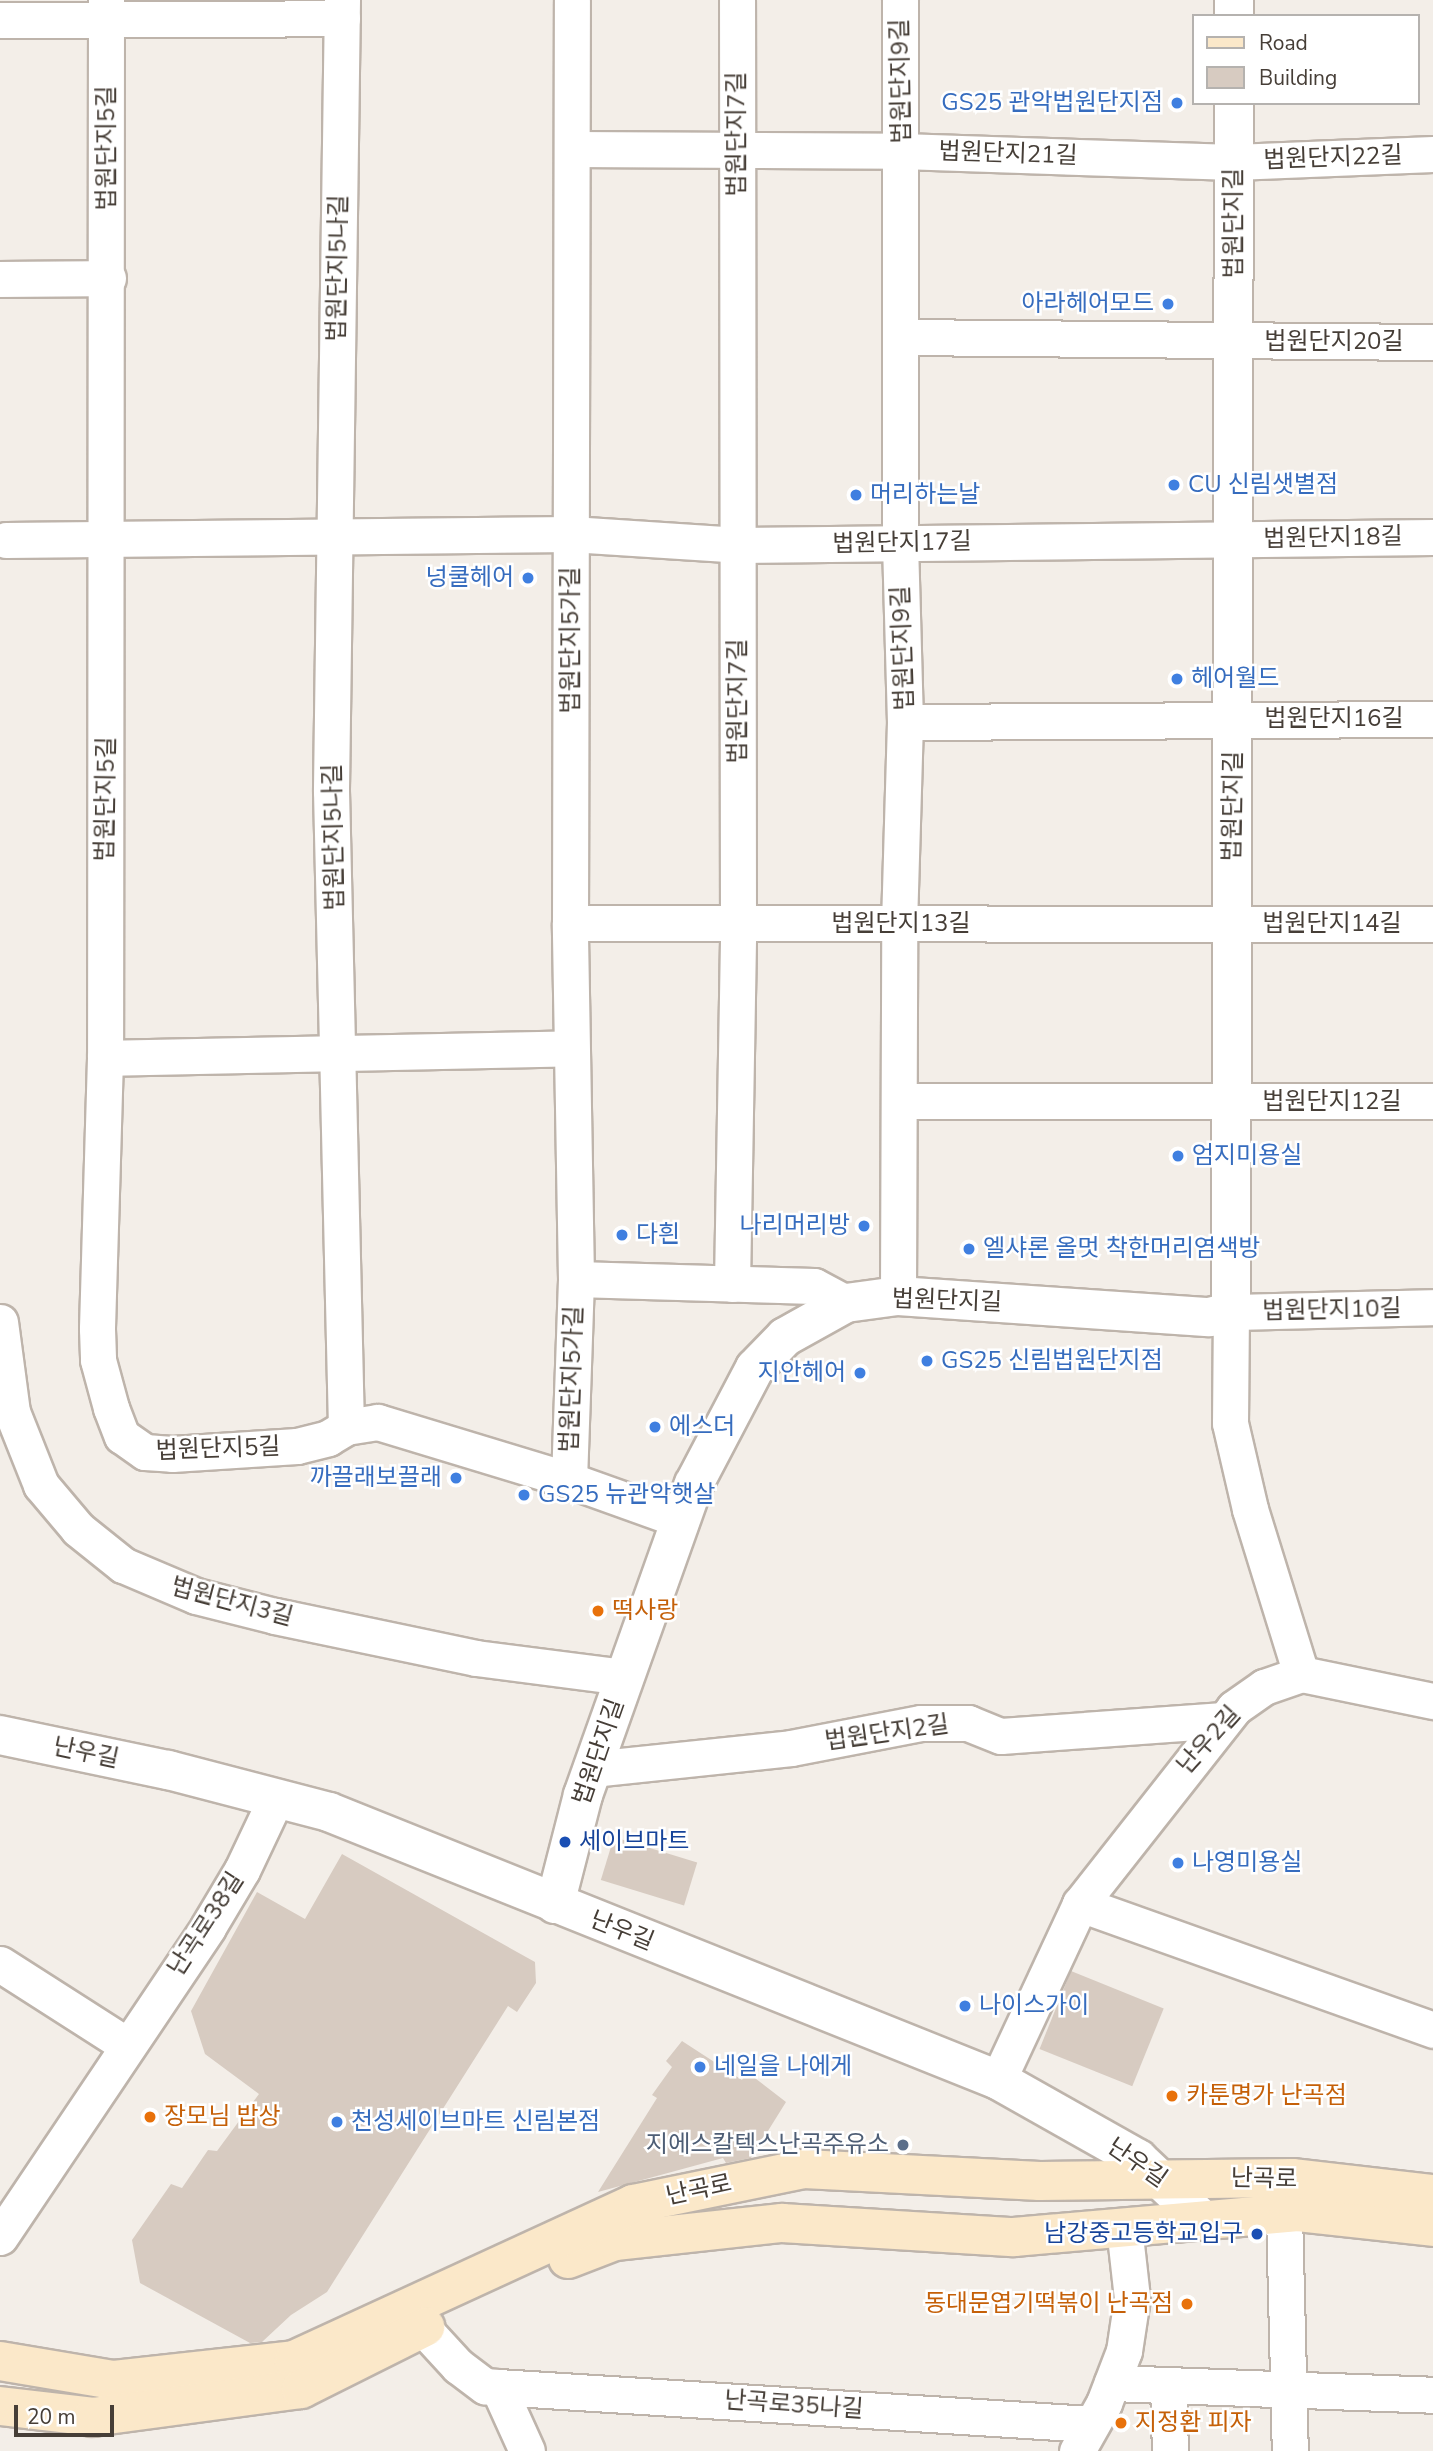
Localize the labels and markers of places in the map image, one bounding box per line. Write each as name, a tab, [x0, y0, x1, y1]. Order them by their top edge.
place label: GS25 관악법원단지점	[941, 89, 1163, 117]
marker: GS25 관악법원단지점	[1169, 95, 1185, 111]
place label: 아라헤어모드	[1022, 290, 1154, 318]
marker: 아라헤어모드	[1160, 296, 1176, 312]
place label: CU 신림샛별점	[1188, 471, 1338, 499]
marker: CU 신림샛별점	[1166, 477, 1182, 493]
place label: 머리하는날	[870, 481, 980, 509]
marker: 머리하는날	[848, 487, 864, 503]
place label: 넝쿨헤어	[426, 564, 514, 592]
marker: 넝쿨헤어	[520, 570, 536, 586]
place label: 헤어월드	[1191, 665, 1279, 693]
marker: 헤어월드	[1169, 671, 1185, 687]
place label: 엄지미용실	[1192, 1142, 1302, 1170]
marker: 엄지미용실	[1170, 1148, 1186, 1164]
place label: 나리머리방	[740, 1212, 850, 1240]
marker: 나리머리방	[856, 1218, 872, 1234]
place label: 다흰	[636, 1221, 680, 1249]
marker: 다흰	[614, 1227, 630, 1243]
place label: 엘샤론 올멋 착한머리염색방	[983, 1235, 1260, 1263]
marker: 엘샤론 올멋 착한머리염색방	[961, 1241, 977, 1257]
place label: GS25 신림법원단지점	[941, 1347, 1163, 1375]
marker: GS25 신림법원단지점	[919, 1353, 935, 1369]
place label: 지안헤어	[758, 1359, 846, 1387]
marker: 지안헤어	[852, 1365, 868, 1381]
place label: 에스더	[669, 1413, 735, 1441]
marker: 에스더	[647, 1419, 663, 1435]
place label: 까끌래보끌래	[310, 1464, 442, 1492]
marker: 까끌래보끌래	[448, 1470, 464, 1486]
place label: GS25 뉴관악햇살	[538, 1481, 716, 1509]
marker: GS25 뉴관악햇살	[516, 1487, 532, 1503]
place label: 떡사랑	[612, 1597, 678, 1625]
marker: 떡사랑	[590, 1603, 606, 1619]
place label: 세이브마트	[579, 1828, 689, 1856]
marker: 세이브마트	[557, 1834, 573, 1850]
place label: 나영미용실	[1192, 1849, 1302, 1877]
marker: 나영미용실	[1170, 1855, 1186, 1871]
place label: 나이스가이	[979, 1992, 1089, 2020]
marker: 나이스가이	[957, 1998, 973, 2014]
place label: 네일을 나에게	[714, 2053, 853, 2081]
marker: 네일을 나에게	[692, 2059, 708, 2075]
place label: 카툰명가 난곡점	[1186, 2082, 1347, 2110]
marker: 카툰명가 난곡점	[1164, 2088, 1180, 2104]
place label: 장모님 밥상	[164, 2103, 281, 2131]
place label: 천성세이브마트 신림본점	[351, 2108, 600, 2136]
marker: 장모님 밥상	[142, 2109, 158, 2125]
marker: 천성세이브마트 신림본점	[329, 2114, 345, 2130]
place label: 지에스칼텍스난곡주유소	[646, 2131, 889, 2159]
marker: 지에스칼텍스난곡주유소	[895, 2137, 911, 2153]
place label: 남강중고등학교입구	[1044, 2220, 1243, 2248]
marker: 남강중고등학교입구	[1249, 2226, 1265, 2242]
place label: 동대문엽기떡볶이 난곡점	[924, 2290, 1173, 2318]
marker: 동대문엽기떡볶이 난곡점	[1179, 2296, 1195, 2312]
place label: 지정환 피자	[1135, 2409, 1252, 2437]
marker: 지정환 피자	[1113, 2415, 1129, 2431]

